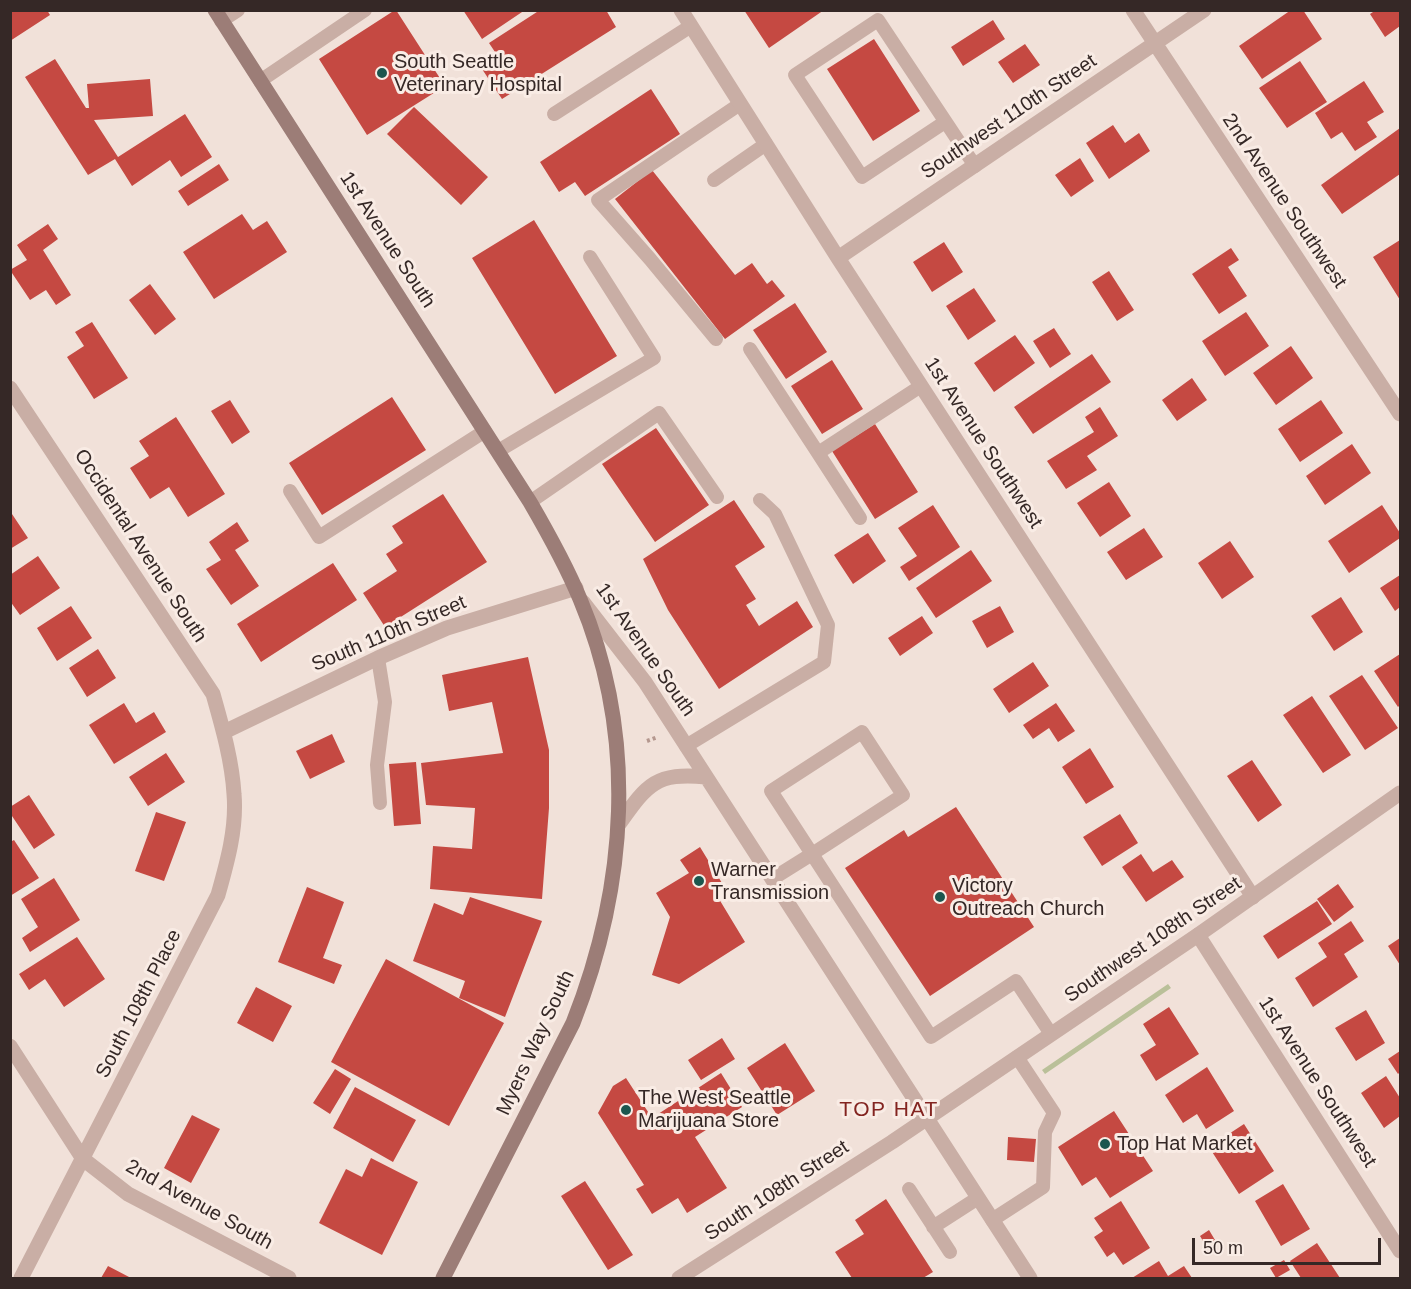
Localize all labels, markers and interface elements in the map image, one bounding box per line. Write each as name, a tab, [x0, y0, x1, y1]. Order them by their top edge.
street label: Southwest 110th Street	[917, 49, 1101, 185]
place label: South Seattle Veterinary Hospital	[394, 50, 562, 97]
marker: South Seattle Veterinary Hospital	[375, 66, 389, 80]
street label: 2nd Avenue Southwest	[1217, 109, 1351, 293]
street label: 1st Avenue South	[334, 167, 440, 313]
street label: 1st Avenue Southwest	[919, 353, 1047, 533]
street label: Occidental Avenue South	[69, 445, 211, 647]
street label: 1st Avenue South	[590, 579, 700, 721]
street label: South 110th Street	[308, 591, 470, 677]
place label: Warner Transmission	[711, 858, 829, 905]
street label: Southwest 108th Street	[1060, 872, 1246, 1008]
marker: Warner Transmission	[692, 874, 706, 888]
place label: Victory Outreach Church	[952, 874, 1104, 921]
marker: Victory Outreach Church	[933, 890, 947, 904]
street label: South 108th Place	[91, 926, 187, 1082]
street label: Myers Way South	[492, 967, 580, 1119]
street label: 1st Avenue Southwest	[1253, 992, 1381, 1172]
place label: The West Seattle Marijuana Store	[638, 1086, 791, 1133]
district label: TOP HAT	[839, 1097, 939, 1123]
marker: The West Seattle Marijuana Store	[619, 1103, 633, 1117]
place label: Top Hat Market	[1117, 1132, 1253, 1156]
street label: South 108th Street	[701, 1136, 853, 1246]
marker: Top Hat Market	[1098, 1137, 1112, 1151]
street label: 2nd Avenue South	[121, 1155, 277, 1255]
scale bar	[1195, 1226, 1384, 1264]
text: 50 m	[1203, 1238, 1243, 1258]

